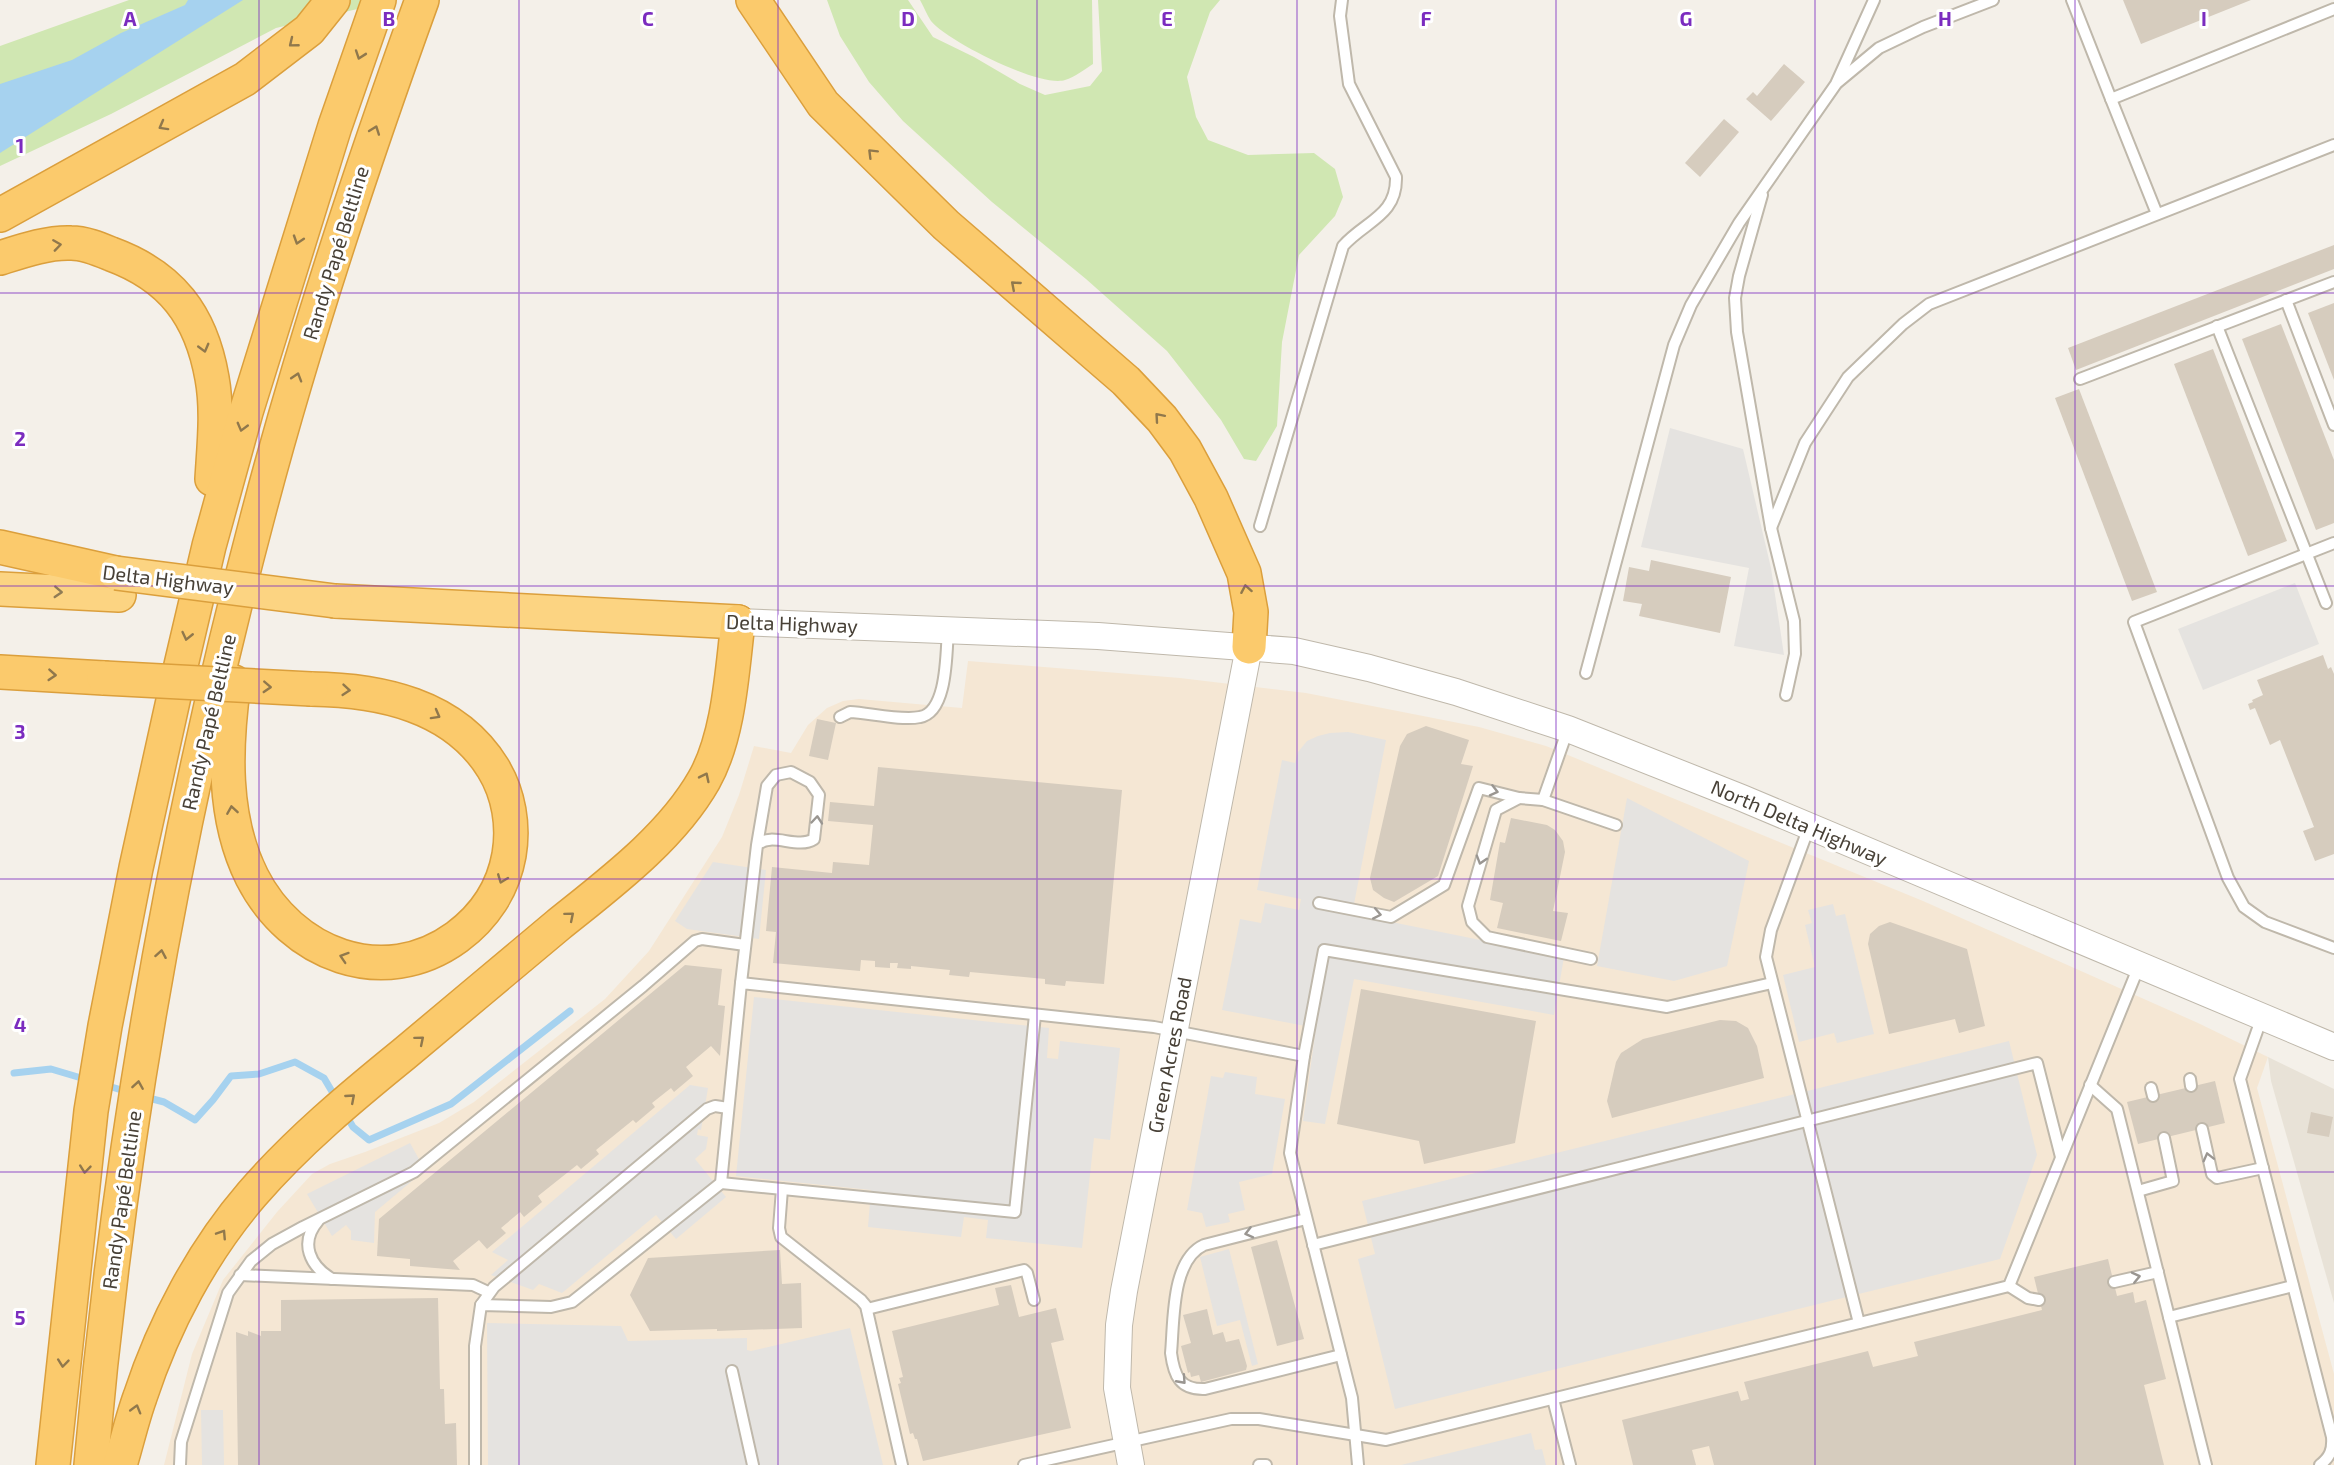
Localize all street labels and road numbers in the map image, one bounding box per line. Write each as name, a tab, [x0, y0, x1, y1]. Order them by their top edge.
street label: Randy Papé Beltline	[297, 163, 373, 342]
street label: Delta Highway	[101, 559, 235, 599]
street label: Delta Highway	[726, 609, 859, 637]
street label: Randy Papé Beltline	[176, 631, 240, 812]
street label: North Delta Highway	[1708, 774, 1892, 870]
street label: Green Acres Road	[1142, 975, 1196, 1135]
street label: Randy Papé Beltline	[97, 1109, 145, 1291]

